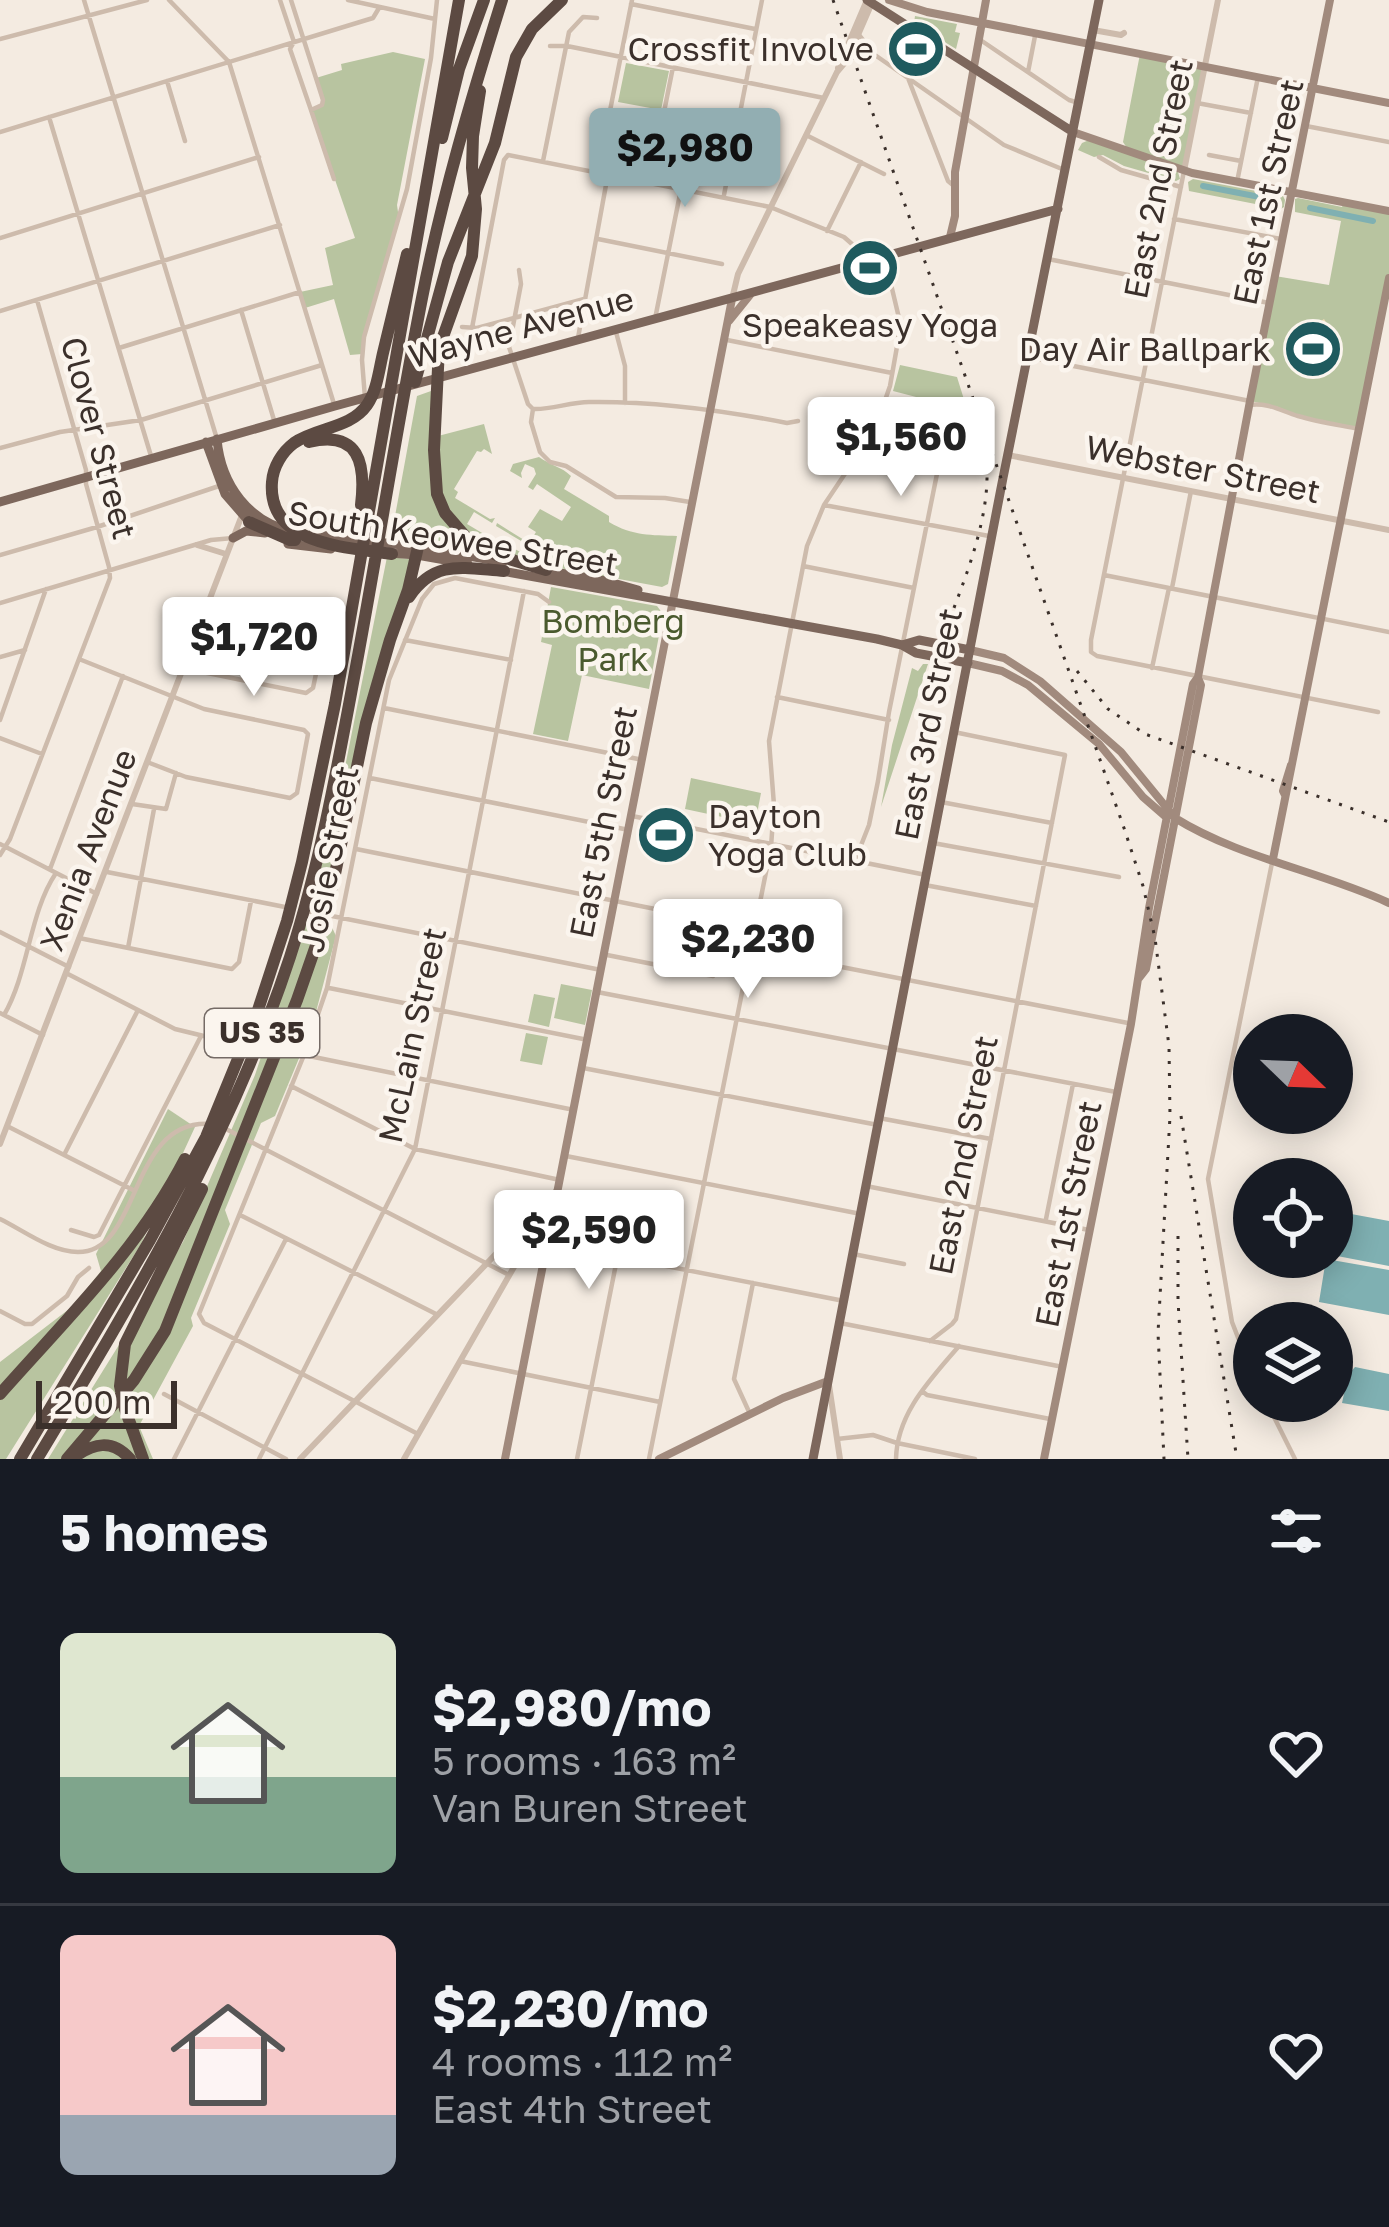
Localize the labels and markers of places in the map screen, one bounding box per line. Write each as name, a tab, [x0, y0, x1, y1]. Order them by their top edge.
sports icon: Crossfit Involve	[885, 18, 947, 80]
place label: Crossfit Involve	[627, 29, 874, 68]
pin: $2,980	[587, 108, 783, 210]
sports icon: Speakeasy Yoga	[839, 237, 901, 299]
place label: Speakeasy Yoga	[742, 305, 998, 344]
sports icon: Day Air Ballpark	[1282, 318, 1344, 380]
place label: Day Air Ballpark	[1019, 329, 1271, 368]
pin: $1,560	[803, 397, 999, 499]
pin: $1,720	[156, 597, 352, 699]
place label: Dayton Yoga Club	[708, 796, 867, 873]
sports icon: Dayton Yoga Club	[635, 804, 697, 866]
pin: $2,230	[650, 899, 846, 1001]
pin: $2,590	[491, 1190, 687, 1292]

